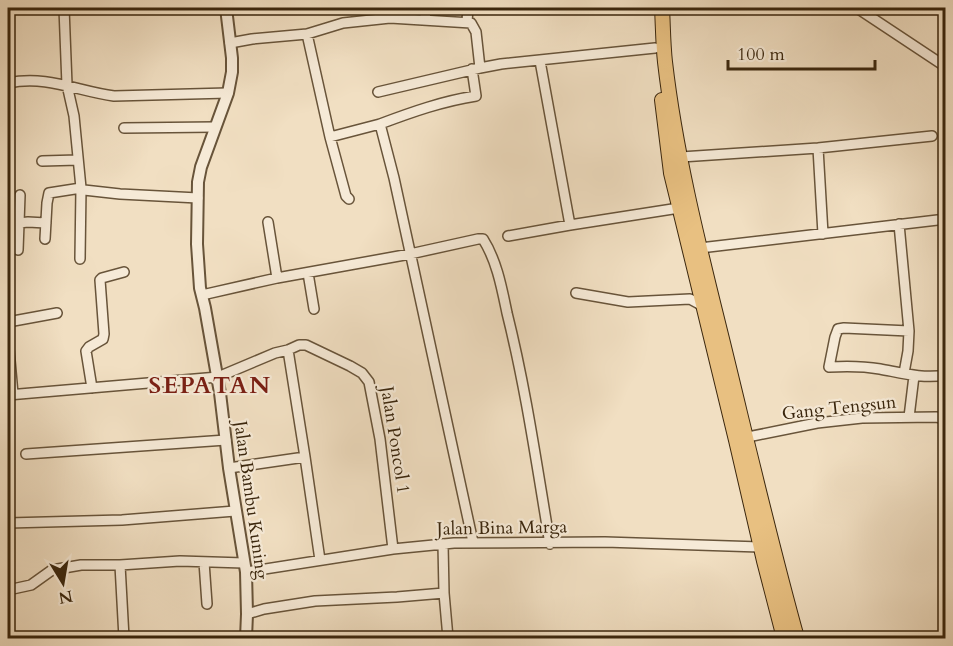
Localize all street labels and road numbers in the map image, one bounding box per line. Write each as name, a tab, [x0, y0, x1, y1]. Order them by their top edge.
street label: Jalan Poncol 1	[374, 382, 416, 496]
street label: Gang Tengsun	[781, 389, 898, 426]
street label: Jalan Bambu Kuning	[227, 416, 275, 582]
street label: Jalan Bina Marga	[433, 514, 568, 542]

